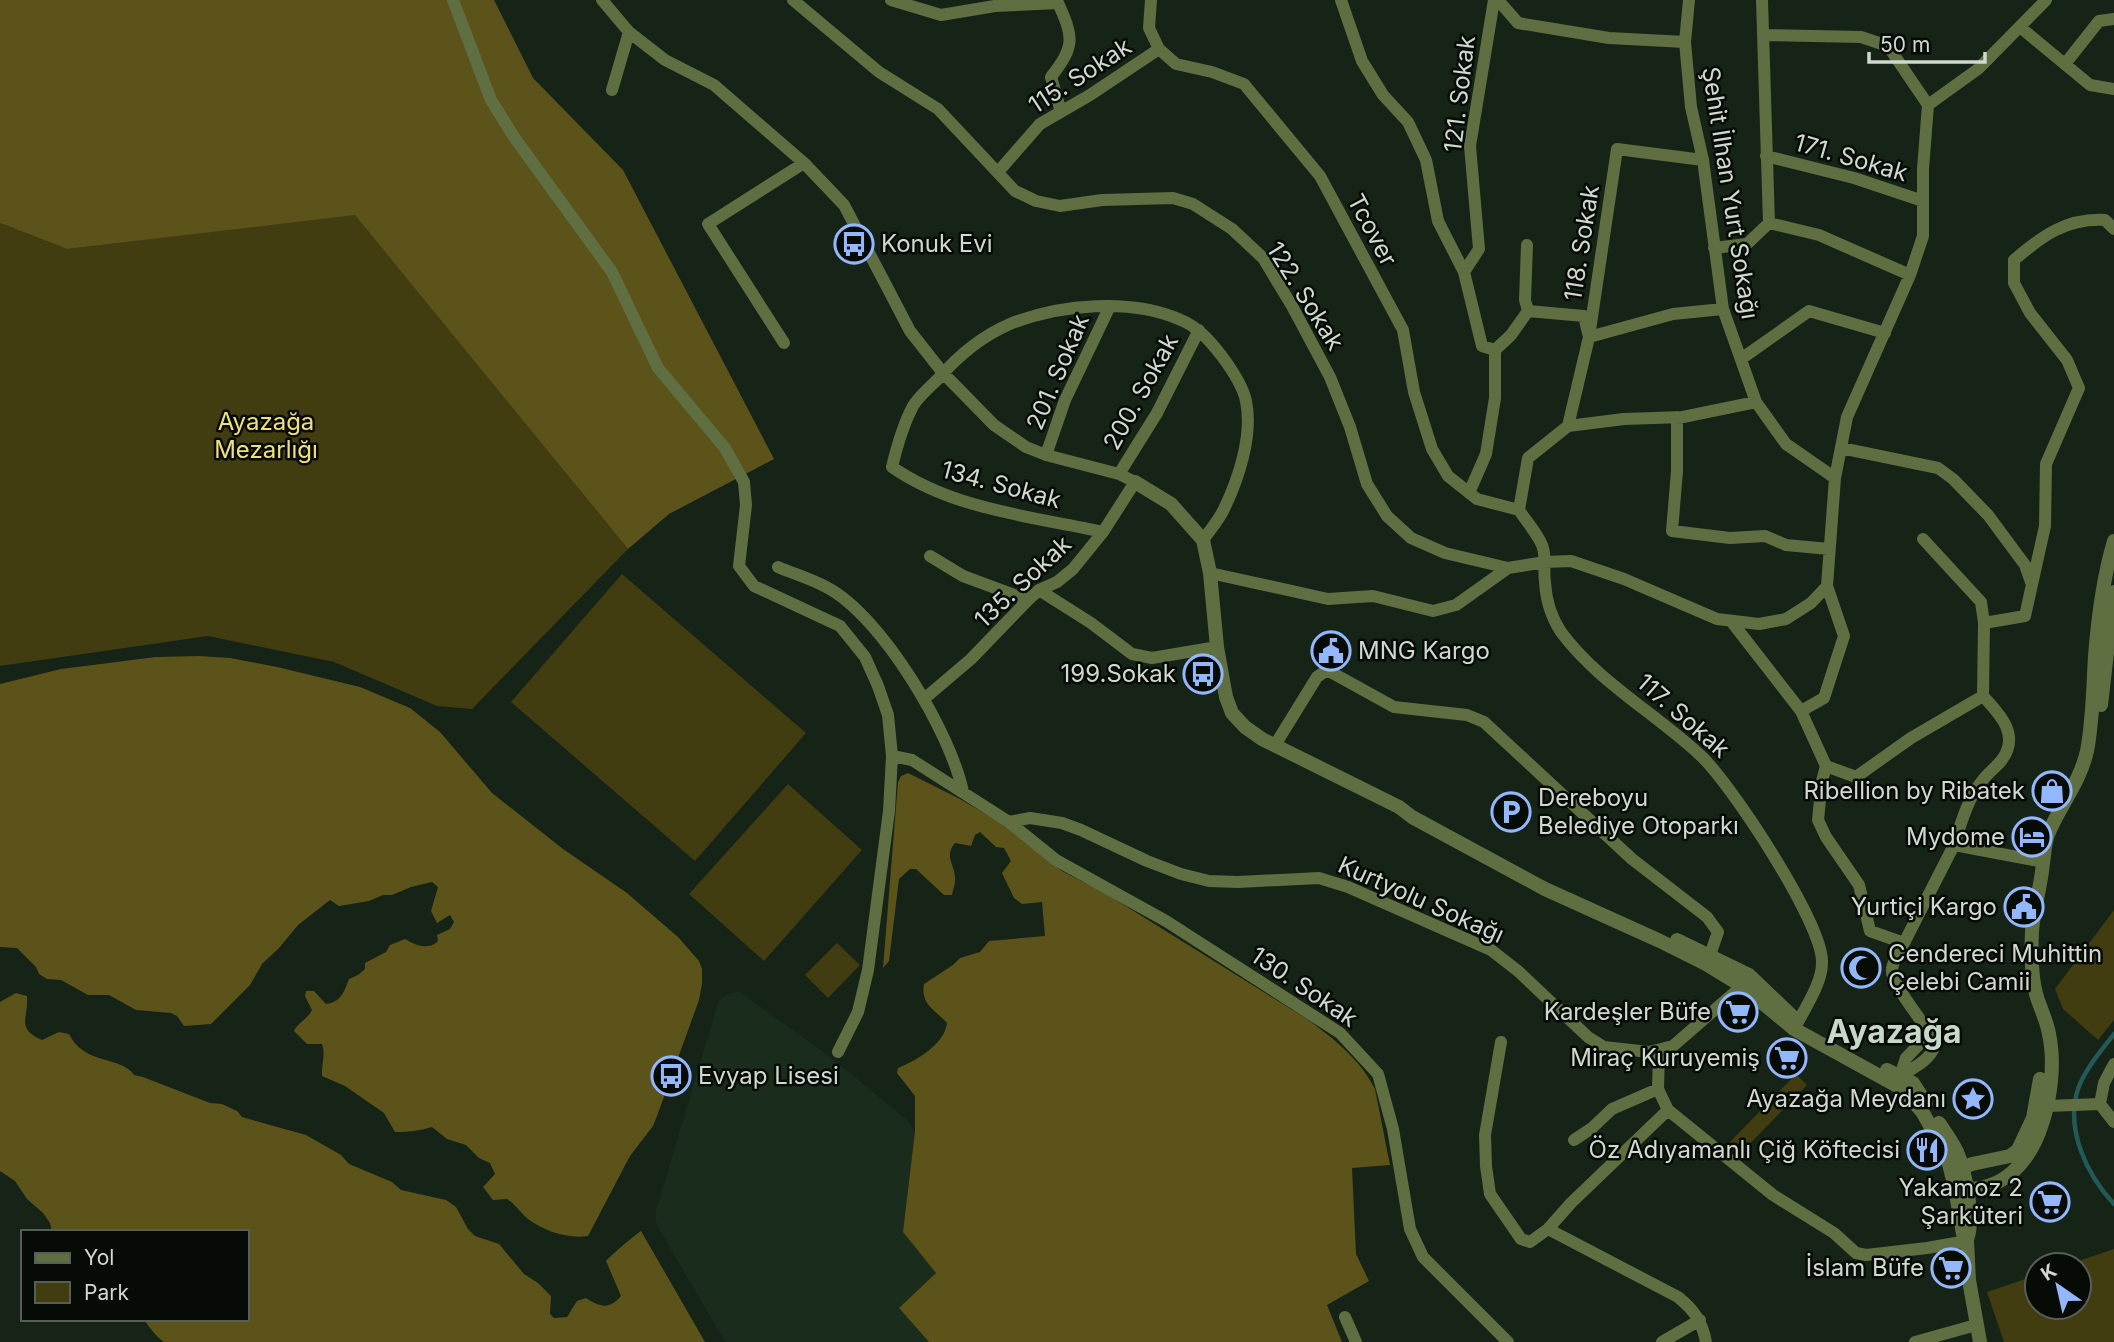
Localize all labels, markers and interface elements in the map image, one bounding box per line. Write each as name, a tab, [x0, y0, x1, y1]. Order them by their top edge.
scale bar	[1869, 21, 1984, 65]
street label: 115. Sokak	[1023, 32, 1137, 120]
text: 50 m	[1880, 32, 1930, 57]
street label: 121. Sokak	[1438, 34, 1481, 154]
street label: Şehit İlhan Yurt Sokağı	[1696, 65, 1765, 321]
street label: 171. Sokak	[1791, 128, 1911, 187]
street label: 118. Sokak	[1558, 183, 1605, 303]
street label: Tcover	[1341, 189, 1403, 271]
bus stop icon: Konuk Evi	[833, 223, 875, 265]
place label: Konuk Evi	[881, 229, 993, 258]
street label: 122. Sokak	[1261, 236, 1350, 355]
street label: 201. Sokak	[1020, 310, 1095, 434]
street label: 200. Sokak	[1097, 329, 1184, 455]
park label: Ayazağa Mezarlığı	[214, 407, 318, 464]
street label: 134. Sokak	[938, 455, 1064, 514]
street label: 135. Sokak	[968, 529, 1077, 634]
public building icon: MNG Kargo	[1310, 630, 1352, 672]
place label: MNG Kargo	[1358, 636, 1490, 665]
bus stop icon: 199.Sokak	[1182, 653, 1224, 695]
place label: 199.Sokak	[1061, 659, 1176, 688]
street label: 117. Sokak	[1631, 667, 1736, 764]
shop icon: Ribellion by Ribatek	[2031, 770, 2073, 812]
place label: Ribellion by Ribatek	[1803, 776, 2025, 805]
place label: Dereboyu Belediye Otoparkı	[1538, 783, 1739, 840]
parking icon: Dereboyu Belediye Otoparkı	[1490, 791, 1532, 833]
hotel icon: Mydome	[2011, 816, 2053, 858]
place label: Mydome	[1906, 822, 2005, 851]
street label: Kurtyolu Sokağı	[1334, 850, 1509, 949]
public building icon: Yurtiçi Kargo	[2003, 886, 2045, 928]
place label: Yurtiçi Kargo	[1851, 892, 1997, 921]
place label: Cendereci Muhittin Çelebi Camii	[1888, 939, 2102, 996]
street label: 130. Sokak	[1245, 940, 1363, 1033]
mosque icon: Cendereci Muhittin Çelebi Camii	[1840, 947, 1882, 989]
supermarket icon: Kardeşler Büfe	[1717, 991, 1759, 1033]
place label: Kardeşler Büfe	[1544, 997, 1711, 1026]
district label: Ayazağa	[1827, 1012, 1961, 1051]
supermarket icon: Miraç Kuruyemiş	[1766, 1037, 1808, 1079]
place label: Miraç Kuruyemiş	[1570, 1043, 1760, 1072]
bus stop icon: Evyap Lisesi	[650, 1055, 692, 1097]
place label: Evyap Lisesi	[698, 1061, 839, 1090]
place icon: Ayazağa Meydanı	[1952, 1078, 1994, 1120]
place label: Ayazağa Meydanı	[1746, 1084, 1946, 1113]
restaurant icon: Öz Adıyamanlı Çiğ Köftecisi	[1906, 1129, 1948, 1171]
place label: Öz Adıyamanlı Çiğ Köftecisi	[1589, 1135, 1900, 1164]
place label: Yakamoz 2 Şarküteri	[1899, 1173, 2023, 1230]
supermarket icon: Yakamoz 2 Şarküteri	[2029, 1181, 2071, 1223]
legend	[21, 1230, 248, 1321]
text: Yol	[84, 1245, 114, 1270]
supermarket icon: İslam Büfe	[1930, 1247, 1972, 1289]
north arrow	[2023, 1251, 2093, 1321]
place label: İslam Büfe	[1806, 1253, 1924, 1282]
text: K	[2037, 1259, 2061, 1286]
text: Park	[84, 1280, 129, 1305]

